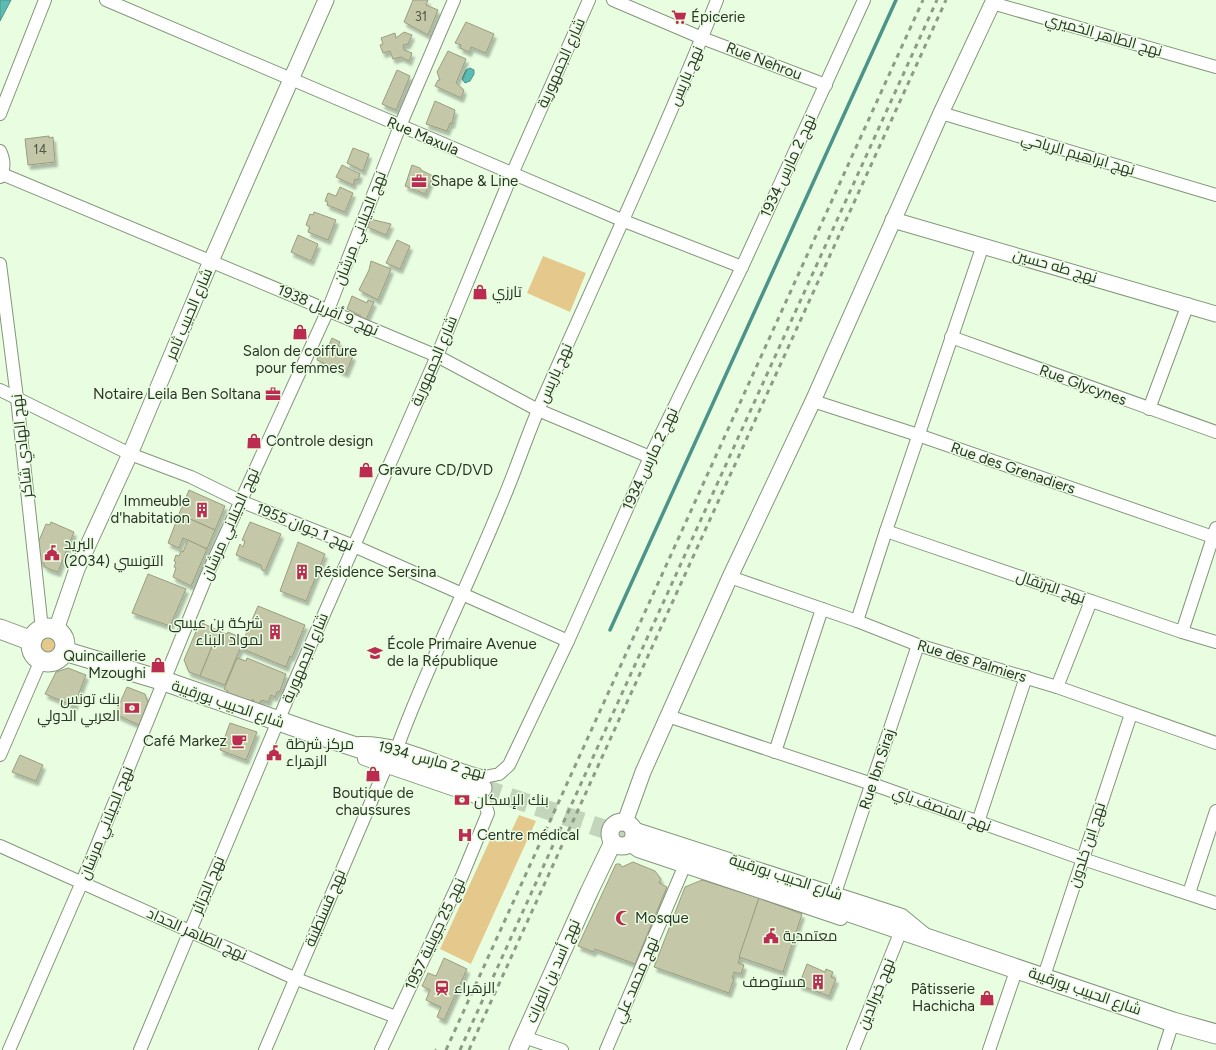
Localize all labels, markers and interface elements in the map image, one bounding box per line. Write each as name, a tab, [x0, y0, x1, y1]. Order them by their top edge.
supermarket icon: Épicerie	[670, 8, 688, 26]
place label: Épicerie	[691, 8, 745, 26]
house number: 31	[415, 9, 427, 24]
street label: نهج الطاهر الخميري	[1043, 10, 1164, 63]
street label: شارع الجمهورية	[533, 15, 591, 112]
street label: Rue Nehrou	[723, 38, 805, 84]
street label: نهج باريس	[665, 43, 708, 109]
street label: نهج 2 مارس 1934	[756, 112, 821, 221]
street label: Rue Maxula	[384, 113, 462, 159]
street label: نهج ابراهيم الرياحي	[1018, 129, 1137, 182]
house number: 14	[33, 142, 47, 157]
street label: نهج الجيلاني مرشان	[330, 168, 393, 289]
office icon: Shape & Line	[410, 172, 428, 190]
place label: Shape & Line	[431, 172, 518, 190]
street label: نهج طه حسين	[1010, 245, 1099, 289]
street label: شارع الحبيب ثامر	[161, 266, 218, 364]
street label: نهج 9 أفريل 1938	[274, 280, 382, 341]
shop icon: تارزي	[471, 283, 489, 301]
place label: تارزي	[492, 283, 522, 304]
street label: شارع الجمهورية	[407, 313, 463, 410]
shop icon: Salon de coiffure pour femmes	[291, 323, 309, 341]
street label: نهج باريس	[534, 340, 578, 406]
place label: Salon de coiffure pour femmes	[243, 342, 357, 377]
street label: Rue Glycynes	[1037, 361, 1129, 409]
place label: Notaire Leila Ben Soltana	[93, 385, 261, 403]
office icon: Notaire Leila Ben Soltana	[264, 385, 282, 403]
street label: نهج الهادي شاكر	[8, 393, 40, 500]
street label: نهج 2 مارس 1934	[618, 405, 683, 514]
shop icon: Controle design	[245, 432, 263, 450]
place label: Controle design	[266, 432, 373, 450]
street label: Rue des Grenadiers	[948, 438, 1078, 498]
shop icon: Gravure CD/DVD	[357, 461, 375, 479]
place label: Gravure CD/DVD	[378, 461, 493, 479]
street label: نهج الجيلاني مرشان	[197, 465, 265, 584]
place label: Immeuble d'habitation	[110, 492, 190, 527]
street label: نهج 1 جوان 1955	[253, 499, 356, 557]
building icon: Immeuble d'habitation	[193, 501, 211, 519]
place label: البريد التونسي (2034)	[64, 535, 164, 573]
public building icon: البريد التونسي (2034)	[43, 544, 61, 562]
building icon: Résidence Sersina	[293, 563, 311, 581]
place label: Résidence Sersina	[314, 563, 436, 581]
street label: نهج البرتقال	[1013, 567, 1088, 609]
street label: شارع الجمهورية	[278, 610, 334, 707]
place label: شركة بن عيسى لمواد البناء	[168, 614, 263, 649]
building icon: شركة بن عيسى لمواد البناء	[266, 623, 284, 641]
place label: École Primaire Avenue de la République	[387, 635, 537, 670]
street label: Rue des Palmiers	[915, 636, 1029, 686]
school or university icon: École Primaire Avenue de la République	[366, 644, 384, 662]
place label: Quincaillerie Mzoughi	[63, 647, 146, 682]
shop icon: Quincaillerie Mzoughi	[149, 656, 167, 674]
street label: شارع الحبيب بورقيبة	[169, 676, 287, 734]
place label: بنك تونس العربي الدولي	[37, 690, 120, 728]
bank icon: بنك تونس العربي الدولي	[123, 699, 141, 717]
street label: Rue Ibn Siraj	[855, 726, 899, 812]
place label: Café Markez	[143, 732, 227, 750]
cafe icon: Café Markez	[230, 732, 248, 750]
place label: مركز شرطة الزهراء	[286, 735, 354, 770]
street label: نهج 2 مارس 1934	[375, 737, 488, 785]
public building icon: مركز شرطة الزهراء	[265, 744, 283, 762]
street label: نهج الجيلاني مرشان	[75, 764, 140, 883]
shop icon: Boutique de chaussures	[364, 765, 382, 783]
street label: نهج المنصف باي	[889, 783, 994, 838]
place label: Boutique de chaussures	[332, 784, 414, 819]
bank icon: بنك الإسكان	[453, 791, 471, 809]
place label: بنك الإسكان	[474, 791, 549, 810]
street label: نهج ابن خلدون	[1065, 800, 1111, 890]
hospital icon: Centre médical	[456, 826, 474, 844]
place label: Centre médical	[477, 826, 579, 844]
street label: شارع الحبيب بورقيبة	[727, 850, 845, 906]
street label: نهج الجزائر	[187, 853, 230, 918]
street label: نهج قسنطينة	[301, 867, 351, 950]
street label: نهج 25 جويلية 1957	[401, 875, 471, 994]
street label: نهج الطاهر الحداد	[143, 904, 250, 966]
mosque icon: Mosque	[614, 909, 632, 927]
place label: Mosque	[635, 909, 689, 927]
street label: نهج أسد بن الفرات	[521, 916, 586, 1026]
public building icon: معتمدية	[762, 927, 780, 945]
place label: معتمدية	[783, 927, 837, 945]
street label: نهج محمد علي	[610, 934, 665, 1027]
street label: نهج خيرالدين	[854, 956, 900, 1033]
street label: شارع الحبيب بورقيبة	[1026, 963, 1144, 1021]
place label: مستوصف	[742, 973, 806, 991]
building icon: مستوصف	[809, 973, 827, 991]
station icon: الزهراء	[433, 979, 451, 997]
place label: الزهراء	[454, 979, 495, 997]
place label: Pâtisserie Hachicha	[911, 980, 975, 1015]
shop icon: Pâtisserie Hachicha	[978, 989, 996, 1007]

